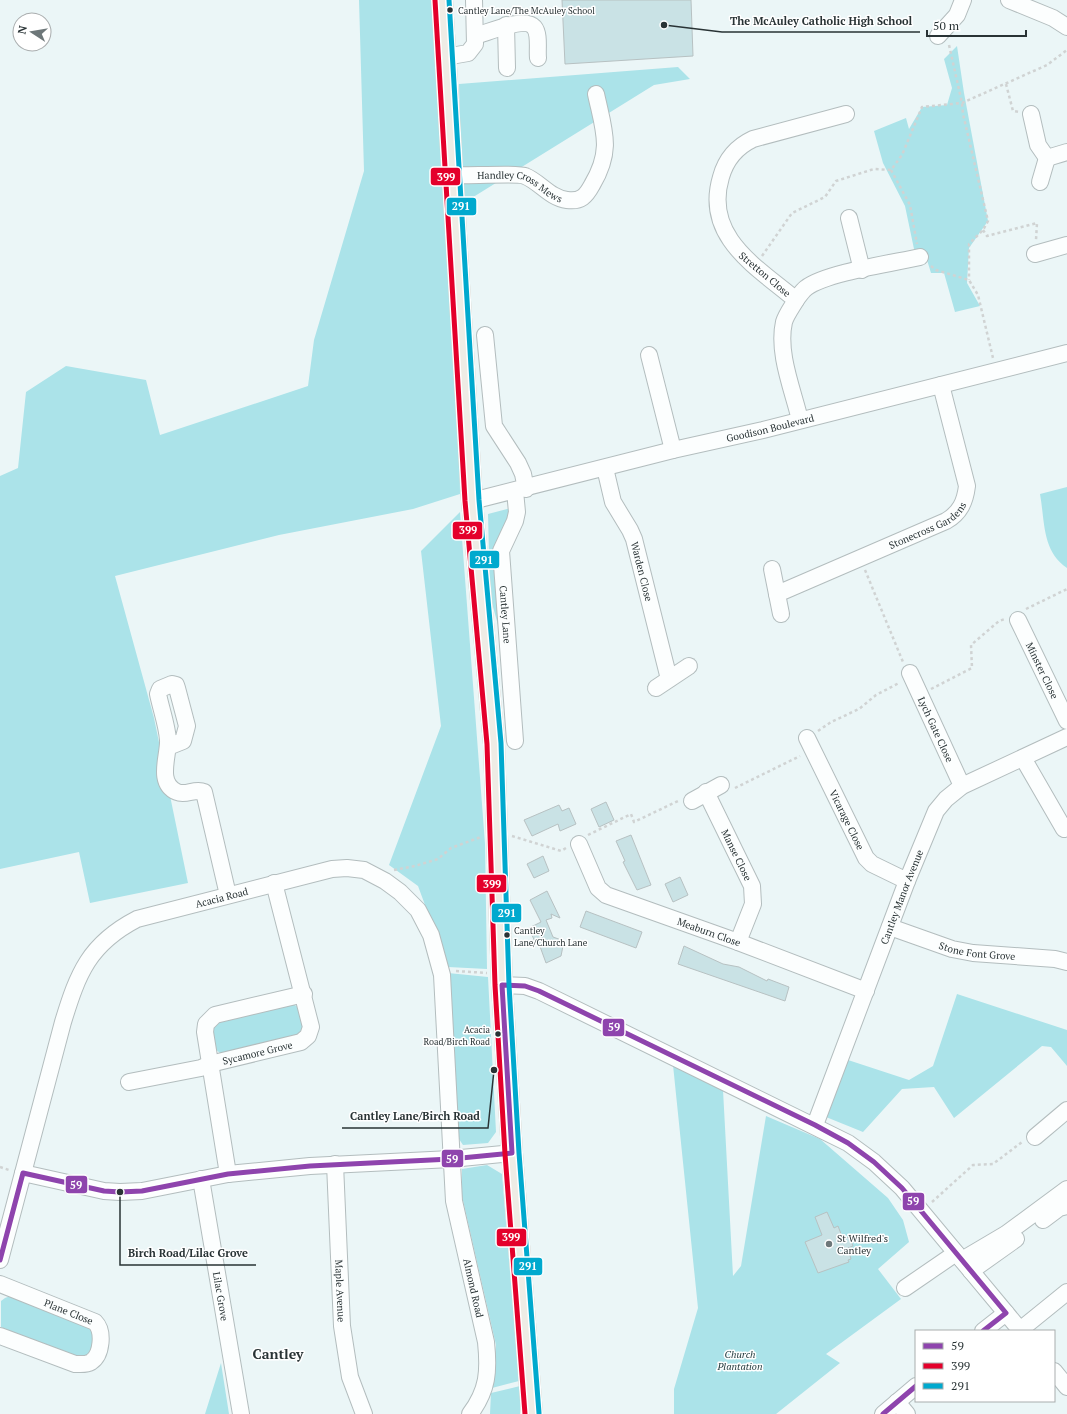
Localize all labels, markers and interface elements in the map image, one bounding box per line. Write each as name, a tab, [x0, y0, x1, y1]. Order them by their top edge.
marker: Cantley Lane/The McAuley School	[445, 5, 455, 15]
place label: Cantley Lane/The McAuley School	[458, 5, 595, 17]
callout: The McAuley Catholic High School	[722, 9, 920, 32]
north arrow	[12, 12, 52, 52]
scale bar	[927, 12, 1026, 38]
text: The McAuley Catholic High School	[730, 14, 912, 28]
text: 50 m	[933, 18, 960, 33]
text: N	[15, 24, 30, 35]
line badge: 399	[430, 167, 461, 186]
street label: Handley Cross Mews	[477, 169, 564, 206]
text: 399	[437, 170, 455, 184]
line badge: 291	[446, 197, 477, 216]
text: 291	[452, 199, 470, 213]
street label: Stretton Close	[736, 249, 793, 300]
street label: Goodison Boulevard	[725, 411, 816, 445]
street label: Stonecross Gardens	[887, 500, 969, 552]
line badge: 399	[452, 521, 483, 540]
text: 399	[459, 523, 477, 537]
street label: Warden Close	[628, 540, 655, 603]
line badge: 291	[469, 550, 500, 569]
text: 291	[475, 553, 493, 567]
street label: Cantley Lane	[497, 585, 514, 644]
street label: Minster Close	[1023, 640, 1061, 701]
street label: Lych Gate Close	[915, 695, 956, 764]
street label: Vicarage Close	[826, 788, 867, 852]
street label: Manse Close	[718, 827, 754, 883]
street label: Cantley Manor Avenue	[878, 848, 926, 946]
line badge: 399	[476, 874, 507, 893]
text: 399	[483, 877, 501, 891]
street label: Acacia Road	[194, 885, 250, 911]
line badge: 291	[491, 903, 522, 923]
text: 291	[498, 906, 516, 920]
street label: Meaburn Close	[675, 915, 743, 949]
place label: Cantley Lane/Church Lane	[514, 925, 588, 949]
marker: Cantley Lane/Church Lane	[502, 930, 512, 940]
street label: Stone Font Grove	[937, 939, 1016, 963]
line badge: 59	[602, 1018, 625, 1037]
text: 59	[608, 1020, 620, 1034]
place label: Acacia Road/Birch Road	[423, 1024, 490, 1048]
marker: Acacia Road/Birch Road	[493, 1029, 503, 1039]
street label: Sycamore Grove	[221, 1038, 294, 1068]
callout: Cantley Lane/Birch Road	[342, 1105, 488, 1128]
text: Cantley Lane/Birch Road	[350, 1109, 480, 1123]
line badge: 59	[441, 1149, 464, 1168]
text: 59	[446, 1152, 458, 1166]
line badge: 59	[65, 1175, 88, 1194]
text: 59	[70, 1178, 82, 1192]
line badge: 59	[902, 1192, 925, 1211]
text: 59	[907, 1194, 919, 1208]
line badge: 399	[496, 1228, 527, 1247]
text: 399	[502, 1230, 520, 1244]
place label: St Wilfred's Cantley	[837, 1232, 888, 1257]
marker: St Wilfred's Cantley	[824, 1239, 834, 1249]
callout: Birch Road/Lilac Grove	[120, 1242, 256, 1265]
text: Birch Road/Lilac Grove	[128, 1246, 248, 1260]
street label: Almond Road	[460, 1257, 486, 1319]
line badge: 291	[513, 1257, 543, 1276]
street label: Maple Avenue	[332, 1259, 348, 1322]
text: 291	[519, 1259, 537, 1273]
street label: Lilac Grove	[210, 1271, 231, 1322]
street label: Plane Close	[42, 1296, 95, 1328]
legend	[915, 1330, 1055, 1402]
text: 59	[951, 1338, 964, 1353]
district label: Cantley	[253, 1344, 304, 1363]
park label: Church Plantation	[717, 1348, 762, 1373]
text: 399	[951, 1358, 970, 1373]
text: 291	[951, 1378, 970, 1393]

